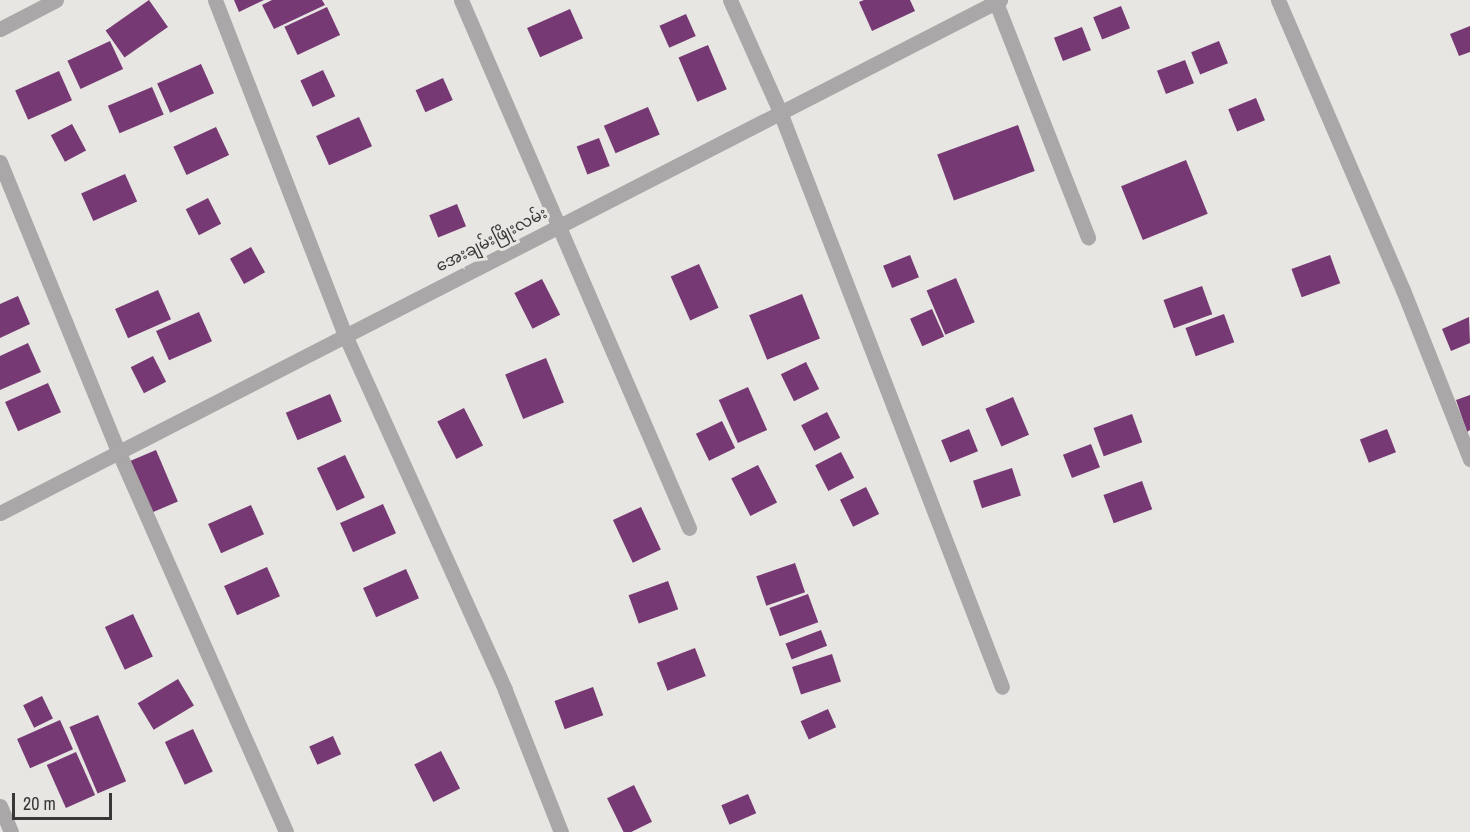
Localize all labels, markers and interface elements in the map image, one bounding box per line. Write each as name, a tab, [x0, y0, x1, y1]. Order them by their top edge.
street label: အေးချမ်းဖြိုးလမ်း	[432, 203, 550, 275]
scale bar	[15, 781, 116, 819]
text: 20 m	[23, 791, 56, 816]

